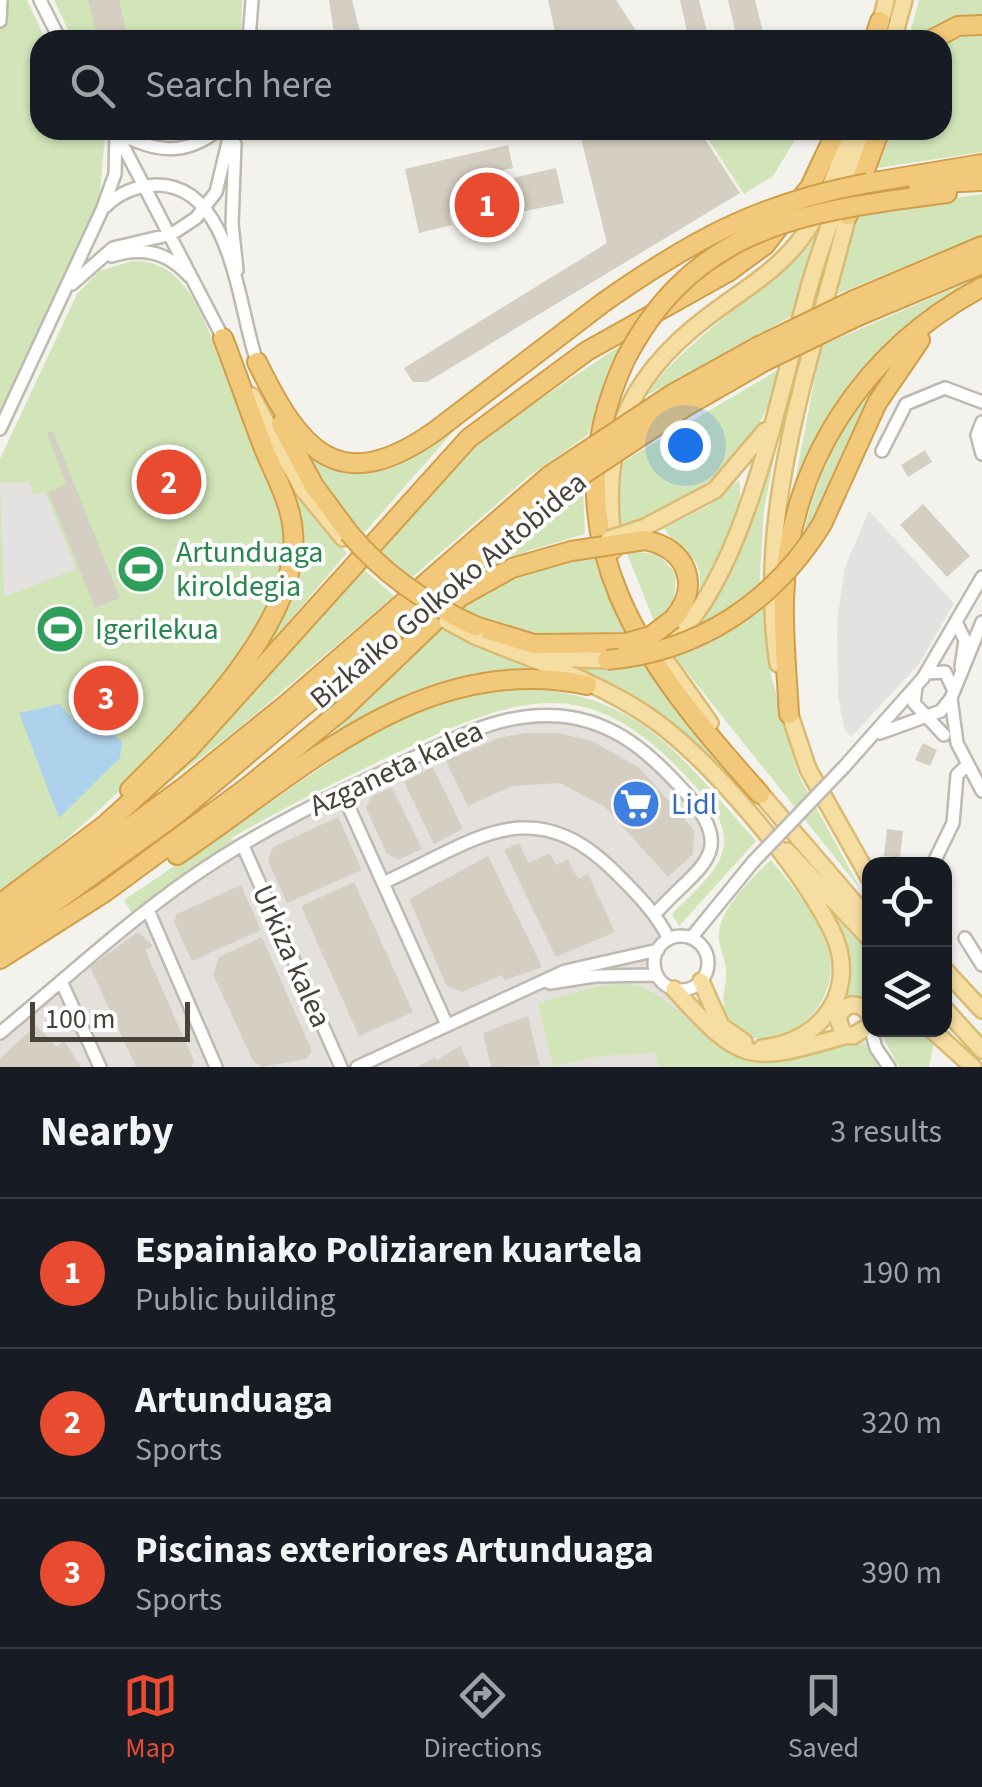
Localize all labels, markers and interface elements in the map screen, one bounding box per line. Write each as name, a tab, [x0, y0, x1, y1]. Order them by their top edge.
search box	[30, 30, 952, 140]
icon: search	[65, 58, 120, 113]
text: Search here	[145, 58, 332, 112]
pin: 1	[454, 168, 520, 242]
your location	[660, 420, 711, 471]
pin: 2	[136, 444, 202, 520]
street label: Bizkaiko Golkoko Autobidea	[301, 462, 596, 719]
place label: Artunduaga kiroldegia	[176, 531, 323, 608]
sports icon: Artunduaga kiroldegia	[115, 543, 167, 595]
sports icon: Igerilekua	[34, 603, 86, 655]
place label: Igerilekua	[95, 608, 219, 651]
pin: 3	[74, 660, 138, 736]
street label: Azganeta kalea	[302, 709, 490, 827]
supermarket icon: Lidl	[610, 778, 662, 830]
place label: Lidl	[671, 783, 717, 826]
map controls	[862, 857, 952, 1037]
button: locate	[862, 857, 952, 947]
street label: Urkiza kalea	[241, 878, 342, 1034]
button: layers	[862, 947, 952, 1037]
scale bar	[30, 997, 190, 1042]
text: 100 m	[45, 999, 116, 1039]
text: Nearby	[40, 1102, 174, 1162]
text: 3 results	[830, 1109, 942, 1155]
text: Espainiako Poliziaren kuartela	[135, 1223, 643, 1277]
text: 1	[64, 1250, 81, 1296]
text: 190 m	[861, 1250, 942, 1296]
text: Public building	[135, 1277, 336, 1323]
text: Artunduaga	[135, 1373, 333, 1427]
text: 2	[64, 1400, 81, 1446]
text: 320 m	[861, 1400, 942, 1446]
text: Sports	[135, 1427, 222, 1473]
text: Piscinas exteriores Artunduaga	[135, 1523, 654, 1577]
text: 3	[64, 1550, 81, 1596]
text: 390 m	[861, 1550, 942, 1596]
text: Sports	[135, 1577, 222, 1623]
tab: Map	[123, 1668, 178, 1768]
tab: Directions	[424, 1668, 542, 1768]
tab: Saved	[788, 1668, 859, 1768]

